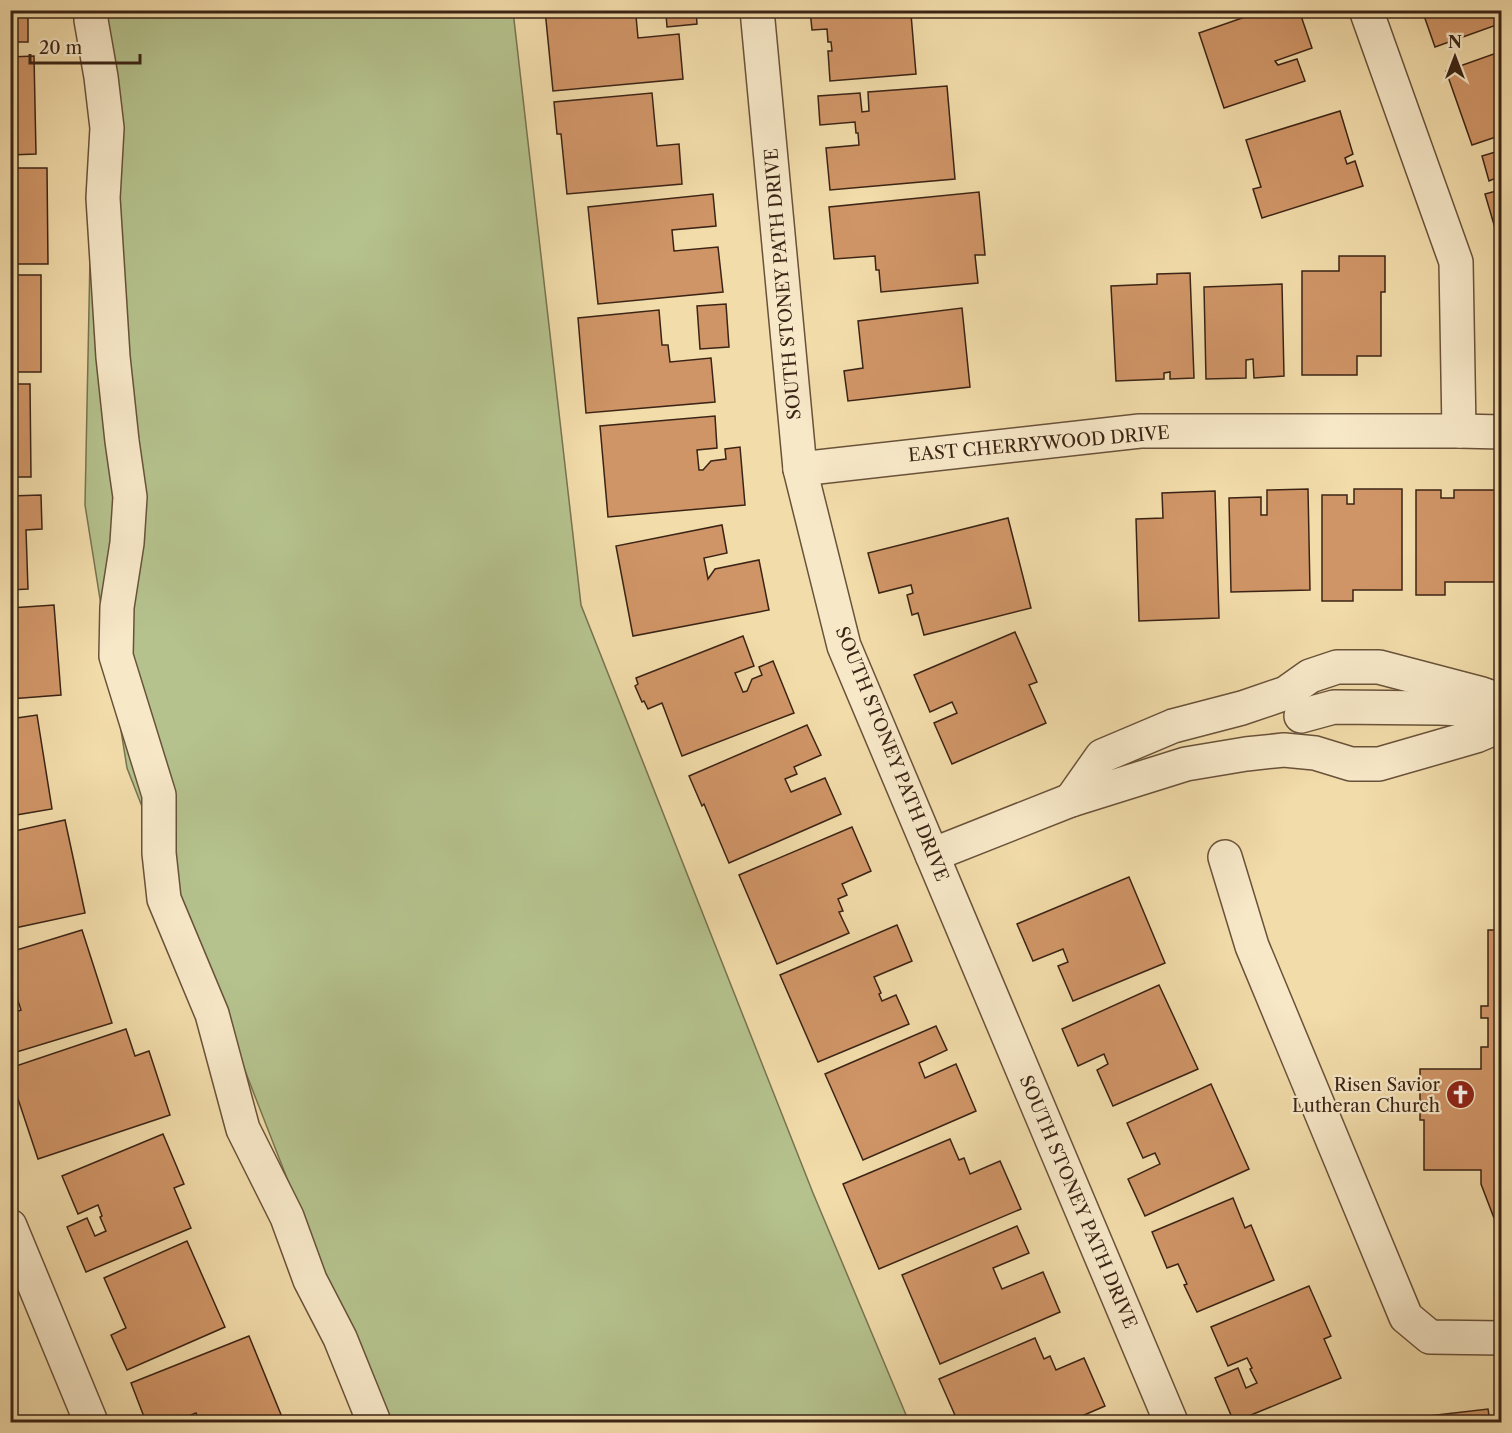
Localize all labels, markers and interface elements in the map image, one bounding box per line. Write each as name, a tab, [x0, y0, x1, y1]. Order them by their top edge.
scale bar	[30, 27, 140, 65]
north arrow	[1425, 27, 1485, 87]
text: N	[1448, 32, 1462, 52]
text: 20 m	[39, 37, 83, 59]
street label: SOUTH STONEY PATH DRIVE	[760, 147, 806, 421]
street label: EAST CHERRYWOOD DRIVE	[907, 422, 1171, 466]
street label: SOUTH STONEY PATH DRIVE	[831, 623, 953, 885]
street label: SOUTH STONEY PATH DRIVE	[1015, 1072, 1141, 1332]
place label: Risen Savior Lutheran Church	[1292, 1074, 1440, 1117]
church icon: Risen Savior Lutheran Church	[1445, 1079, 1477, 1111]

